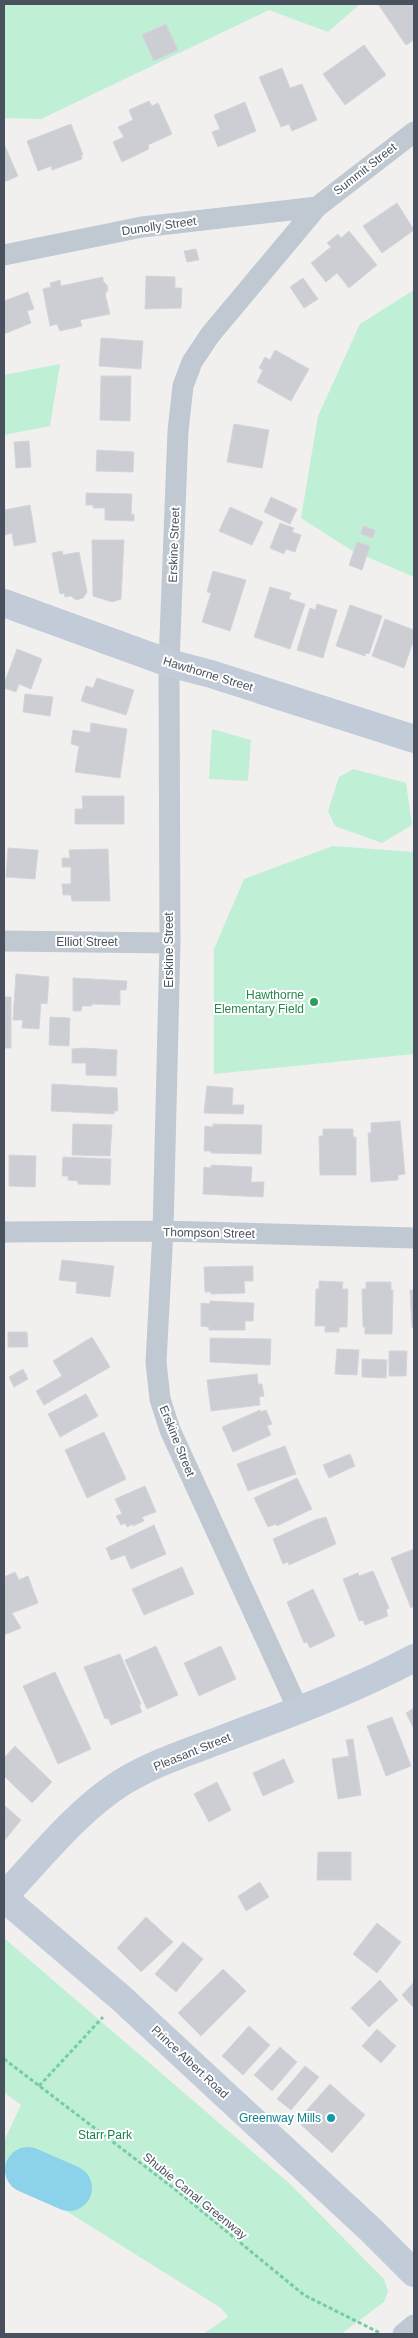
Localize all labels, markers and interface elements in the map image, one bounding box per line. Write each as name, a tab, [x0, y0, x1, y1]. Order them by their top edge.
street label: Summit Street	[331, 140, 400, 198]
street label: Dunolly Street	[121, 214, 198, 238]
street label: Erskine Street	[166, 506, 182, 583]
street label: Hawthorne Street	[161, 654, 255, 695]
street label: Erskine Street	[162, 912, 176, 988]
street label: Elliot Street	[56, 935, 118, 949]
place label: Hawthorne Elementary Field	[214, 988, 304, 1016]
marker: Hawthorne Elementary Field	[308, 996, 320, 1008]
street label: Thompson Street	[163, 1225, 256, 1241]
street label: Erskine Street	[156, 1403, 198, 1479]
street label: Pleasant Street	[151, 1730, 233, 1774]
street label: Prince Albert Road	[149, 2023, 231, 2101]
place label: Greenway Mills	[239, 2111, 321, 2125]
marker: Greenway Mills	[325, 2112, 337, 2124]
park label: Starr Park	[78, 2128, 133, 2142]
street label: Shubie Canal Greenway	[140, 2150, 250, 2242]

